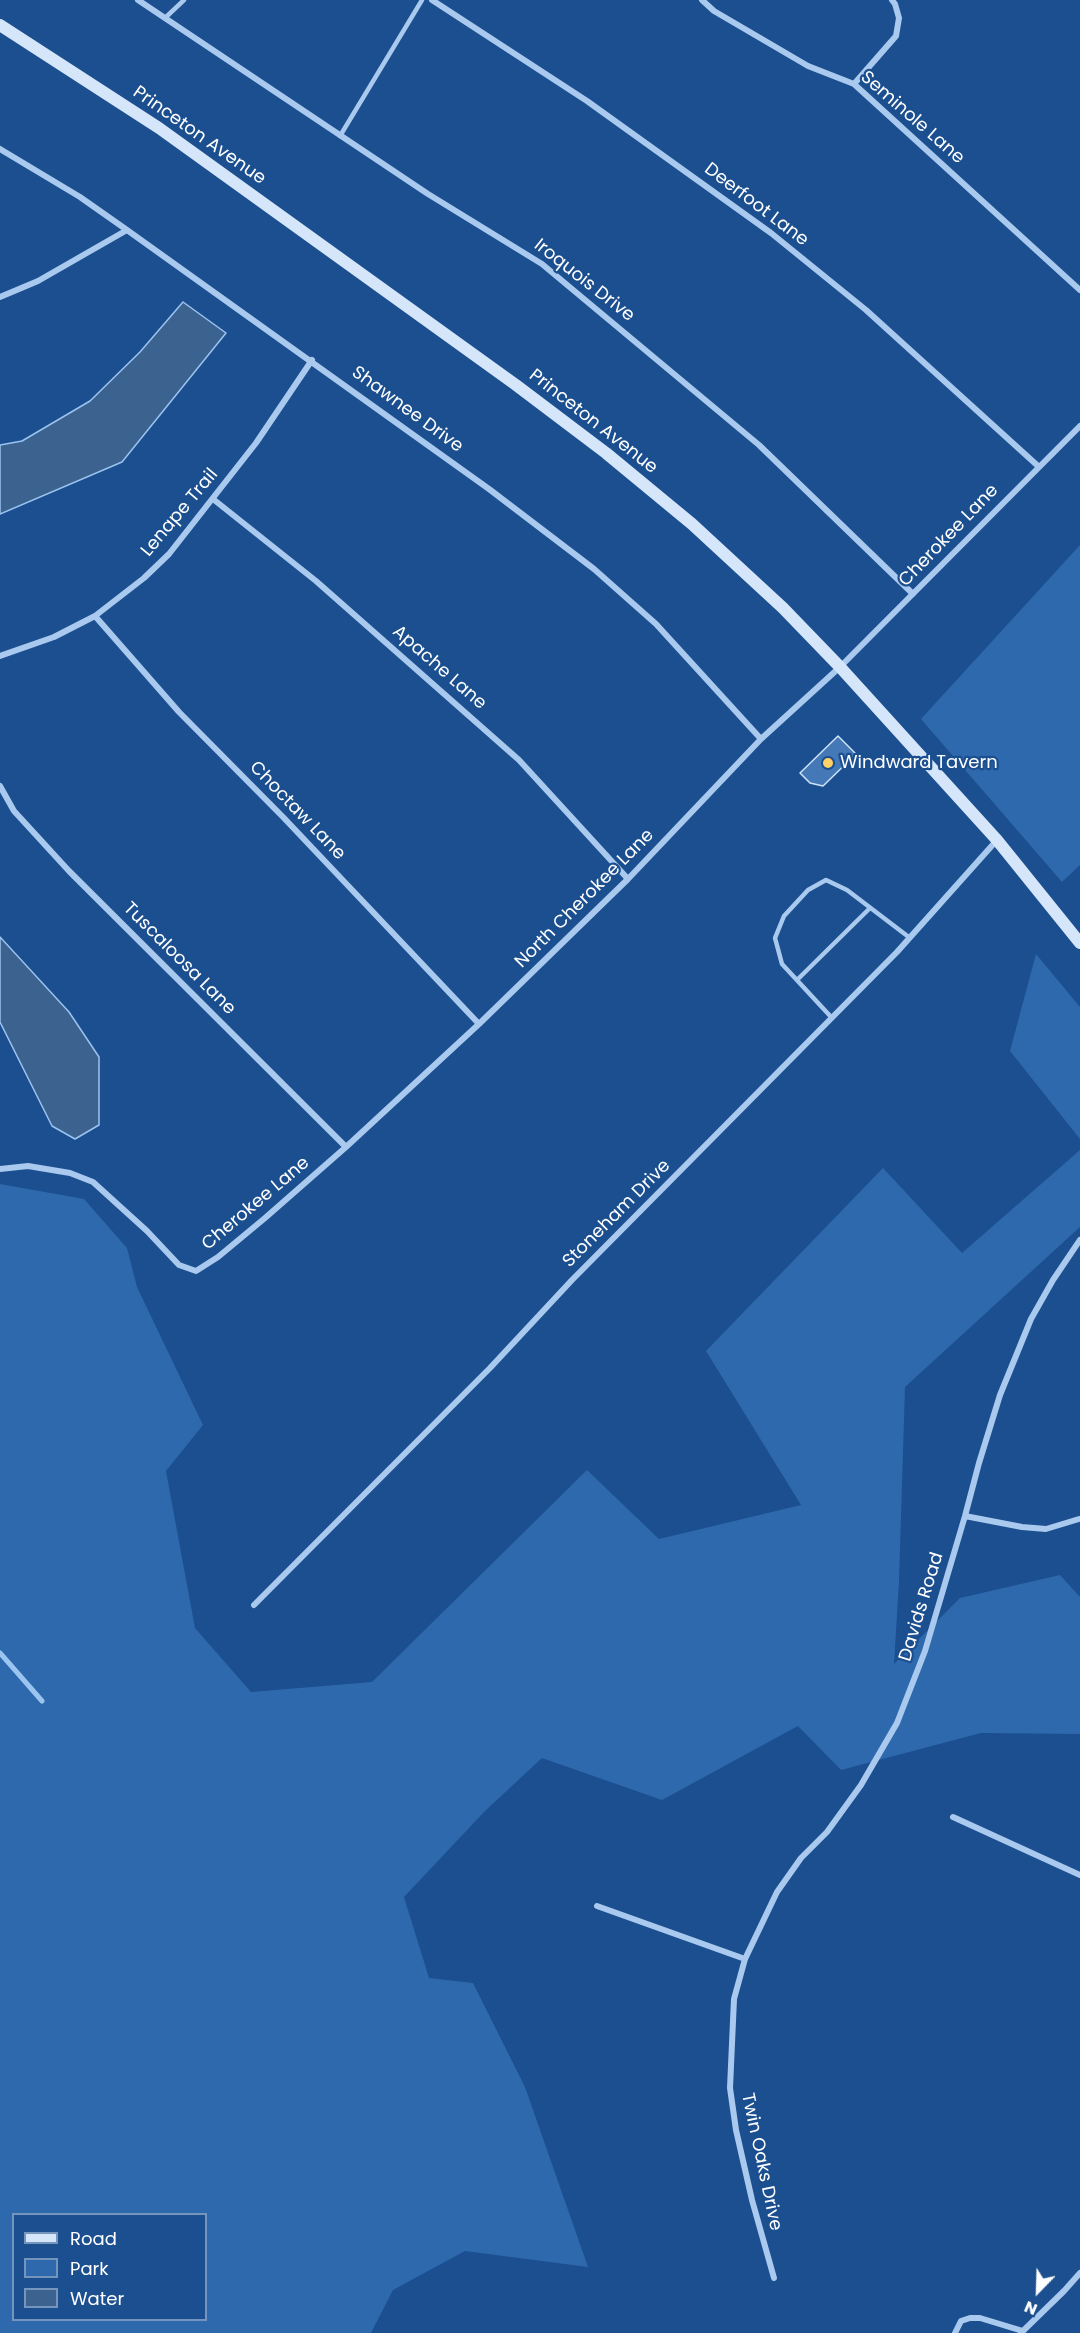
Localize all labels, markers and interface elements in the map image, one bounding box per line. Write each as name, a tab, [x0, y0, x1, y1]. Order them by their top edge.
street label: Seminole Lane	[856, 67, 968, 169]
street label: Princeton Avenue	[128, 82, 270, 190]
street label: Deerfoot Lane	[700, 159, 812, 251]
street label: Iroquois Drive	[529, 235, 639, 327]
street label: Shawnee Drive	[347, 362, 467, 458]
street label: Princeton Avenue	[524, 365, 662, 479]
street label: Lenape Trail	[137, 465, 223, 561]
street label: Cherokee Lane	[895, 480, 1003, 592]
street label: Apache Lane	[388, 621, 490, 715]
place label: Windward Tavern	[840, 752, 998, 774]
marker: Windward Tavern	[821, 756, 835, 770]
street label: Choctaw Lane	[245, 757, 349, 865]
street label: North Cherokee Lane	[511, 825, 659, 973]
street label: Tuscaloosa Lane	[118, 898, 240, 1020]
street label: Cherokee Lane	[198, 1153, 314, 1255]
street label: Stoneham Drive	[559, 1156, 675, 1272]
street label: Davids Road	[895, 1550, 949, 1664]
street label: Twin Oaks Drive	[736, 2091, 786, 2233]
legend	[12, 2213, 207, 2321]
text: Road	[70, 2226, 117, 2251]
text: Park	[70, 2256, 109, 2281]
north arrow	[1008, 2261, 1068, 2321]
text: Water	[70, 2286, 124, 2311]
text: N	[1021, 2295, 1041, 2321]

